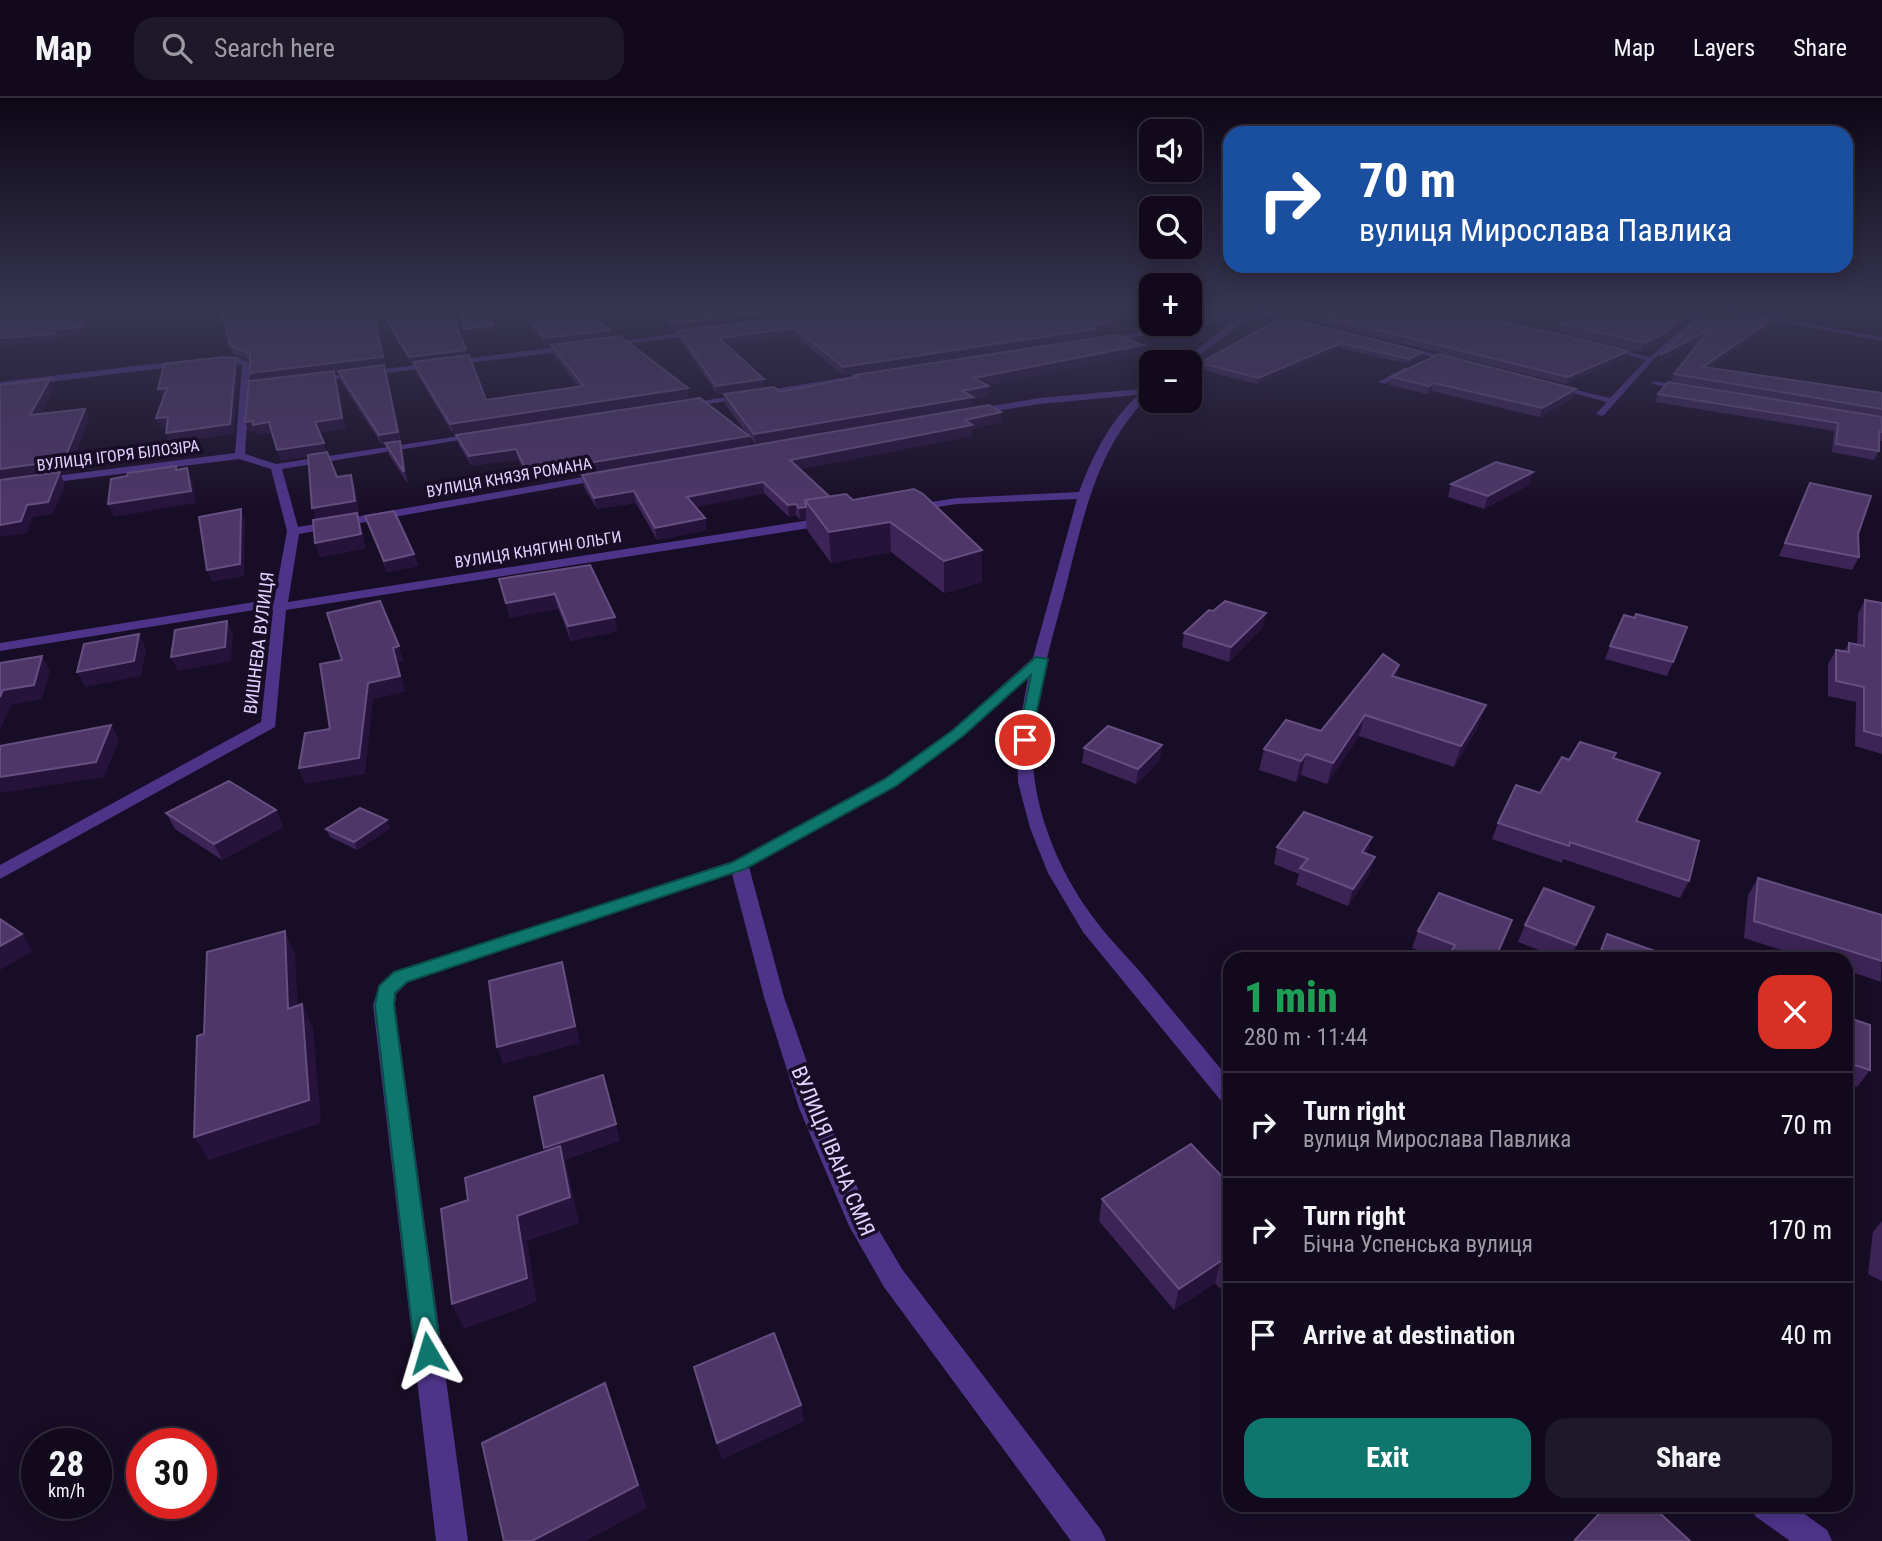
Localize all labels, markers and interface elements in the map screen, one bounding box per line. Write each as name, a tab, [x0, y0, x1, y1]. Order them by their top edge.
search box	[134, 17, 624, 80]
text: Map	[35, 29, 92, 68]
icon: search	[158, 29, 196, 67]
text: Search here	[214, 33, 335, 63]
text: Map	[1614, 34, 1655, 62]
text: Layers	[1693, 34, 1755, 62]
text: Share	[1793, 34, 1847, 62]
map controls	[1139, 119, 1202, 413]
button: sound	[1139, 119, 1202, 182]
text: 70 m	[1359, 152, 1456, 209]
icon: right	[1244, 154, 1335, 245]
button: search	[1139, 196, 1202, 259]
text: вулиця Мирослава Павлика	[1359, 211, 1732, 249]
button: +	[1139, 273, 1202, 336]
button: −	[1139, 350, 1202, 413]
street label: ВУЛИЦЯ ІГОРЯ БІЛОЗІРА	[36, 436, 201, 475]
street label: ВУЛИЦЯ КНЯЗЯ РОМАНА	[425, 454, 593, 501]
street label: ВУЛИЦЯ КНЯГИНІ ОЛЬГИ	[453, 527, 623, 572]
street label: ВИШНЕВА ВУЛИЦЯ	[239, 571, 278, 715]
pin	[995, 710, 1055, 770]
icon: arrive	[1006, 721, 1044, 759]
text: 1 min	[1244, 973, 1338, 1022]
button: close	[1758, 975, 1832, 1049]
text: 280 m · 11:44	[1244, 1024, 1368, 1051]
street label: ВУЛИЦЯ ІВАНА СМІЯ	[786, 1063, 880, 1239]
text: Turn right	[1303, 1096, 1405, 1126]
icon: right	[1244, 1106, 1282, 1144]
text: 70 m	[1781, 1110, 1832, 1140]
text: вулиця Мирослава Павлика	[1303, 1126, 1571, 1153]
text: Turn right	[1303, 1201, 1405, 1231]
icon: right	[1244, 1211, 1282, 1249]
text: 170 m	[1768, 1215, 1832, 1245]
text: Бічна Успенська вулиця	[1303, 1231, 1533, 1258]
position arrow	[391, 1316, 465, 1390]
icon: arrive	[1244, 1316, 1282, 1354]
text: Arrive at destination	[1303, 1320, 1515, 1350]
text: 40 m	[1781, 1320, 1832, 1350]
button: Exit	[1244, 1418, 1531, 1498]
button: Share	[1545, 1418, 1832, 1498]
speed limit sign: 30	[126, 1428, 217, 1519]
text: 28	[49, 1444, 84, 1485]
text: km/h	[48, 1480, 85, 1501]

